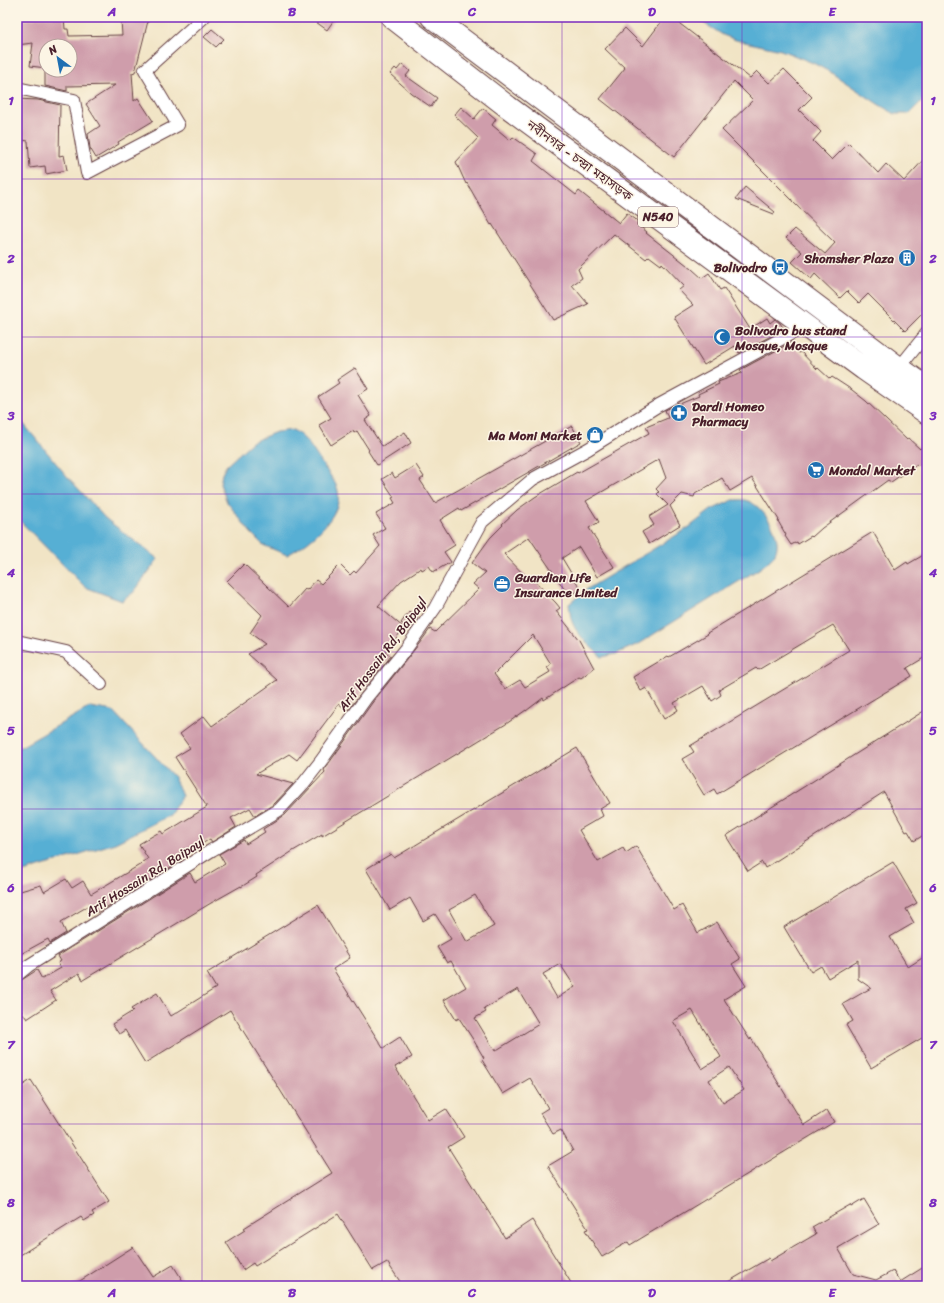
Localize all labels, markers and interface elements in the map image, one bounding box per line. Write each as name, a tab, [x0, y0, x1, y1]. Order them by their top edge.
text: A	[107, 0, 116, 23]
text: B	[288, 0, 297, 23]
text: C	[467, 0, 477, 23]
text: D	[648, 0, 656, 23]
text: E	[828, 0, 837, 23]
north arrow	[38, 38, 78, 78]
text: N	[44, 40, 62, 61]
text: 1	[8, 89, 14, 112]
text: 1	[930, 89, 936, 112]
street label: নবীনগর - চন্দ্রা মহাসড়ক	[521, 113, 638, 207]
road number: N540	[638, 207, 678, 227]
text: 2	[6, 247, 15, 270]
place label: Shomsher Plaza	[803, 247, 894, 270]
text: 2	[928, 247, 937, 270]
building icon: Shomsher Plaza	[897, 248, 917, 268]
place label: Bolivodro	[714, 256, 767, 279]
bus stop icon: Bolivodro	[770, 257, 790, 277]
place label: Bolivodro bus stand Mosque, Mosque	[734, 319, 848, 357]
mosque icon: Bolivodro bus stand Mosque, Mosque	[712, 327, 732, 347]
place label: Dardi Homeo Pharmacy	[692, 395, 765, 433]
pharmacy icon: Dardi Homeo Pharmacy	[669, 403, 689, 423]
text: 3	[6, 404, 15, 427]
text: 3	[928, 404, 937, 427]
place label: Ma Moni Market	[487, 424, 582, 447]
shop icon: Ma Moni Market	[585, 425, 605, 445]
place label: Mondol Market	[828, 459, 916, 482]
supermarket icon: Mondol Market	[806, 460, 826, 480]
text: 4	[6, 561, 16, 584]
text: 4	[928, 561, 938, 584]
place label: Guardian Life Insurance Limited	[514, 566, 618, 604]
office icon: Guardian Life Insurance Limited	[492, 574, 512, 594]
street label: Arif Hossain Rd, Baipayl	[331, 592, 433, 717]
text: 5	[7, 719, 15, 742]
text: 5	[929, 719, 937, 742]
street label: Arif Hossain Rd, Baipayl	[80, 830, 210, 923]
text: 6	[6, 876, 15, 899]
text: 6	[928, 876, 937, 899]
text: 7	[7, 1033, 16, 1056]
text: 7	[929, 1033, 938, 1056]
text: 8	[6, 1191, 15, 1214]
text: 8	[928, 1191, 937, 1214]
text: A	[107, 1281, 116, 1303]
text: B	[288, 1281, 297, 1303]
text: C	[467, 1281, 477, 1303]
text: D	[648, 1281, 656, 1303]
text: E	[828, 1281, 837, 1303]

